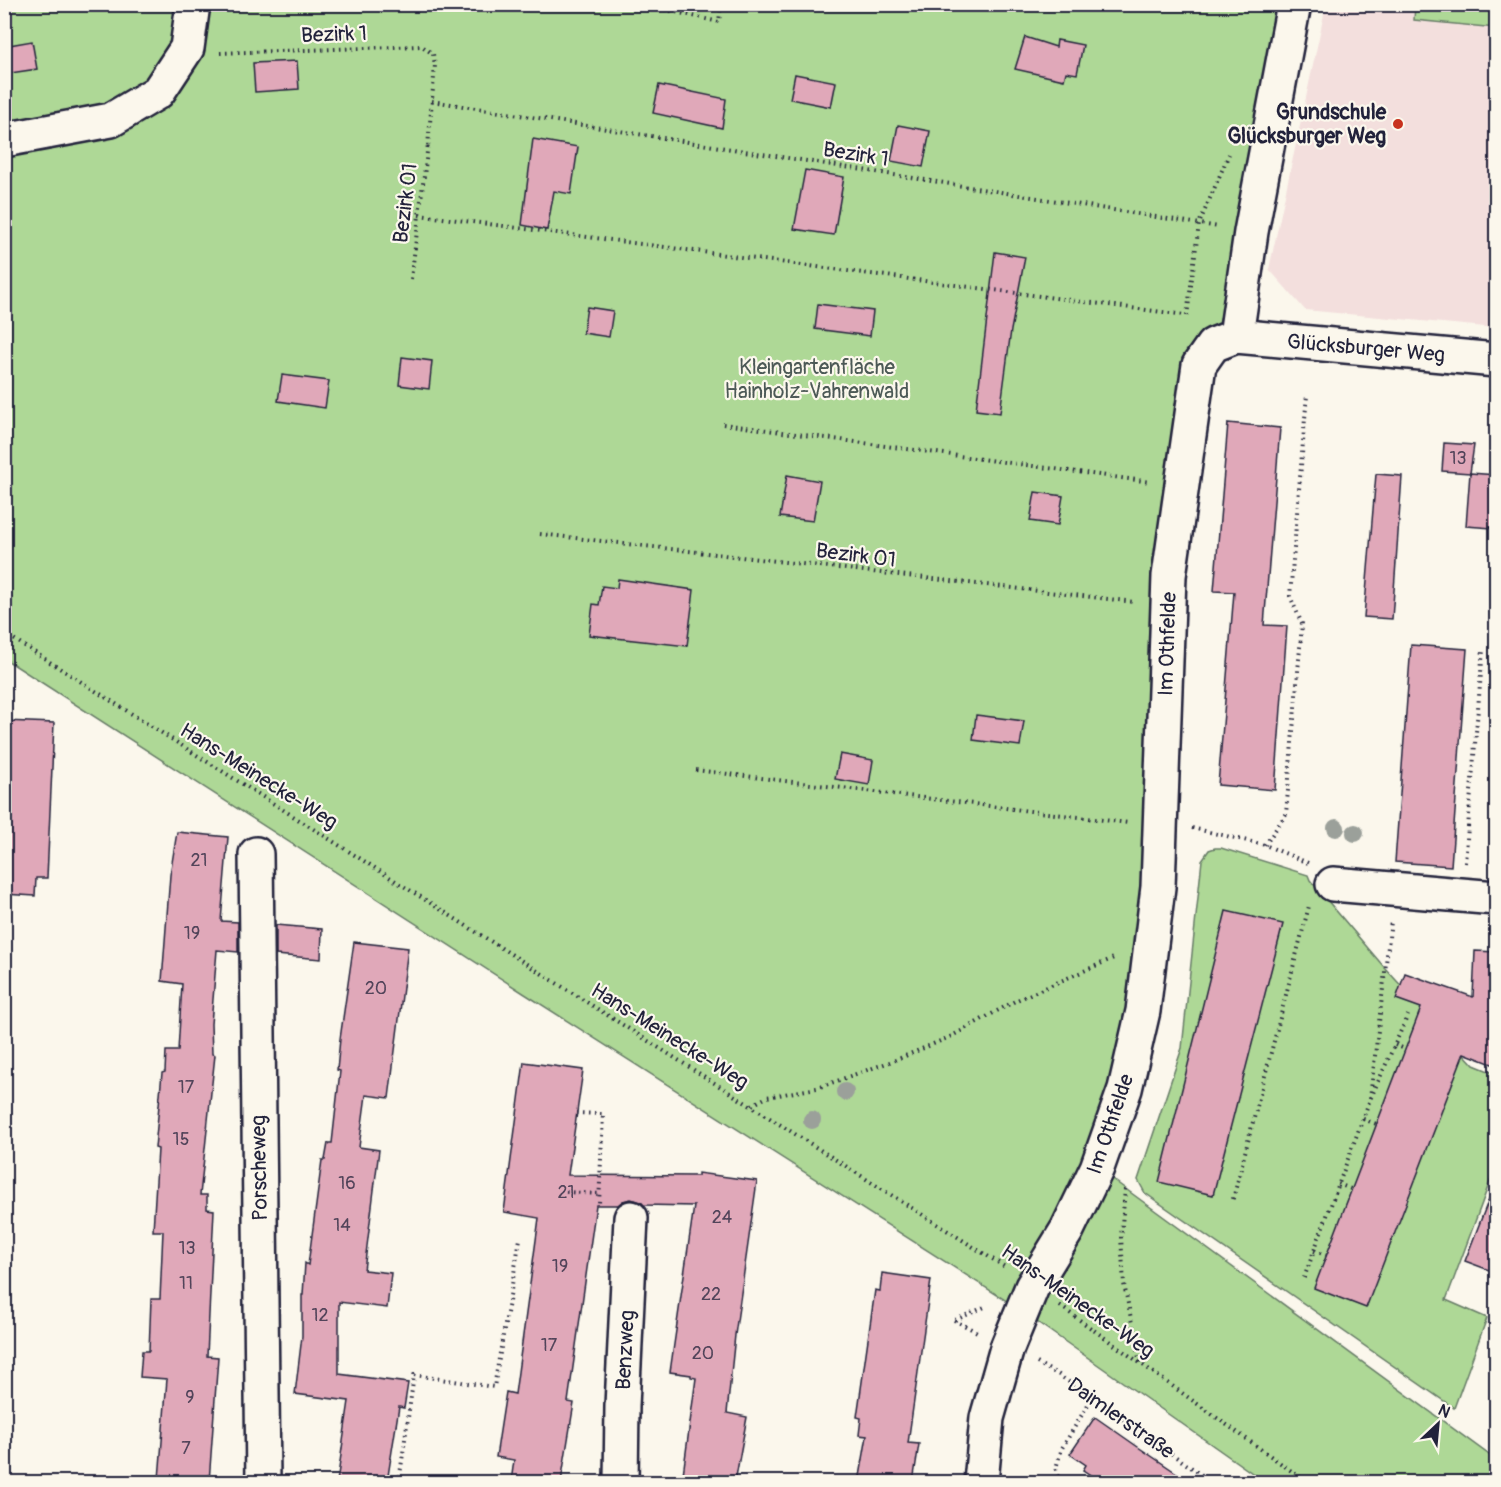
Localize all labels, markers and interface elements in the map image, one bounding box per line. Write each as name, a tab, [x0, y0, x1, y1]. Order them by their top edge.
street label: Bezirk 1	[301, 20, 367, 49]
place label: Grundschule Glücksburger Weg	[1227, 99, 1387, 150]
marker: Grundschule Glücksburger Weg	[1391, 117, 1405, 131]
street label: Bezirk 1	[821, 136, 891, 173]
street label: Bezirk 01	[387, 162, 424, 245]
street label: Glücksburger Weg	[1286, 328, 1446, 369]
park label: Kleingartenfläche Hainholz-Vahrenwald	[725, 354, 909, 405]
house number: 13	[1449, 447, 1467, 470]
street label: Bezirk 01	[814, 537, 897, 574]
street label: Im Othfelde	[1152, 591, 1183, 697]
street label: Hans-Meinecke-Weg	[175, 717, 343, 836]
house number: 21	[190, 849, 208, 872]
house number: 19	[184, 922, 200, 945]
house number: 20	[365, 977, 387, 1000]
street label: Hans-Meinecke-Weg	[586, 977, 754, 1096]
street label: Im Othfelde	[1081, 1070, 1140, 1178]
house number: 17	[178, 1076, 195, 1099]
street label: Porscheweg	[245, 1115, 274, 1221]
house number: 15	[173, 1128, 189, 1151]
house number: 16	[338, 1172, 356, 1195]
house number: 21	[557, 1181, 575, 1204]
house number: 24	[712, 1206, 733, 1229]
house number: 14	[333, 1214, 351, 1237]
house number: 13	[178, 1237, 196, 1260]
street label: Hans-Meinecke-Weg	[996, 1238, 1160, 1364]
house number: 19	[552, 1255, 568, 1278]
house number: 11	[179, 1272, 193, 1295]
house number: 22	[701, 1283, 721, 1306]
house number: 12	[311, 1304, 329, 1327]
street label: Benzweg	[610, 1309, 641, 1391]
house number: 17	[541, 1334, 558, 1357]
house number: 20	[692, 1342, 714, 1365]
street label: Daimlerstraße	[1062, 1372, 1180, 1466]
house number: 9	[185, 1386, 195, 1409]
north arrow	[1408, 1394, 1468, 1454]
text: N	[1435, 1400, 1454, 1423]
house number: 7	[181, 1437, 191, 1460]

